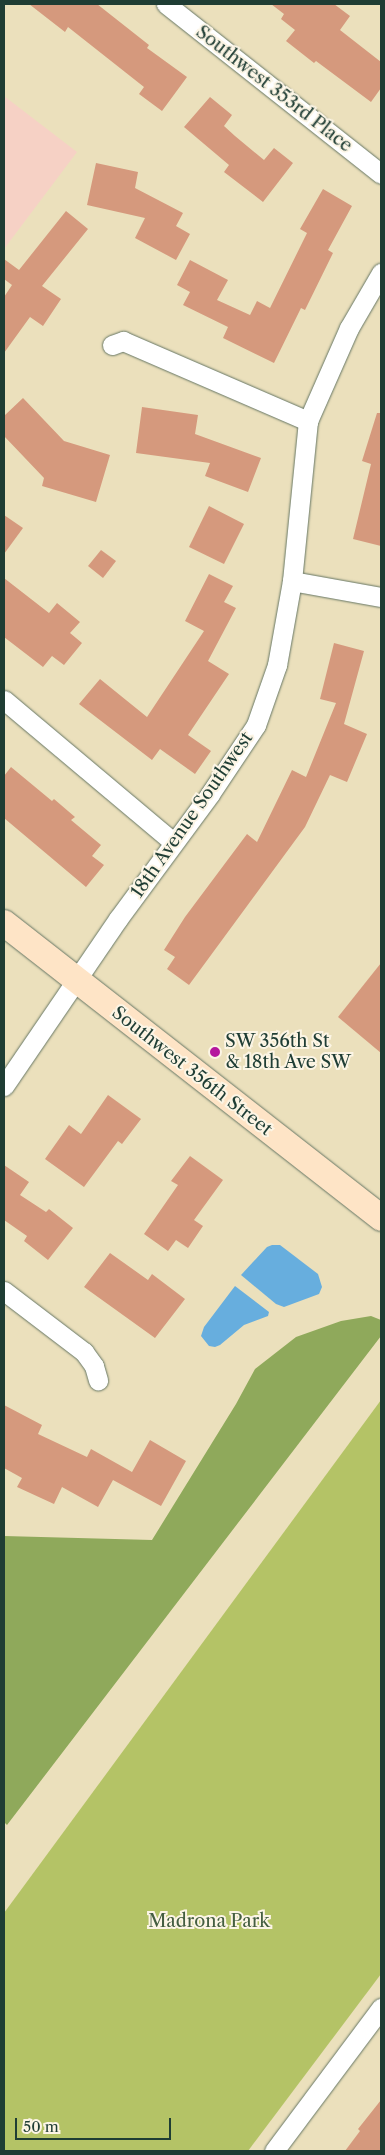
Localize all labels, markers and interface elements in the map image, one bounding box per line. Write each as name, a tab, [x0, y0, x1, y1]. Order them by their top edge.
street label: Southwest 353rd Place	[192, 21, 356, 157]
street label: 18th Avenue Southwest	[126, 728, 258, 902]
street label: Southwest 356th Street	[108, 1002, 276, 1140]
place label: SW 356th St & 18th Ave SW	[225, 1031, 352, 1074]
marker: SW 356th St & 18th Ave SW	[209, 1046, 221, 1058]
park label: Madrona Park	[148, 1910, 270, 1932]
scale bar	[18, 2108, 174, 2140]
text: 50 m	[23, 2117, 59, 2136]

